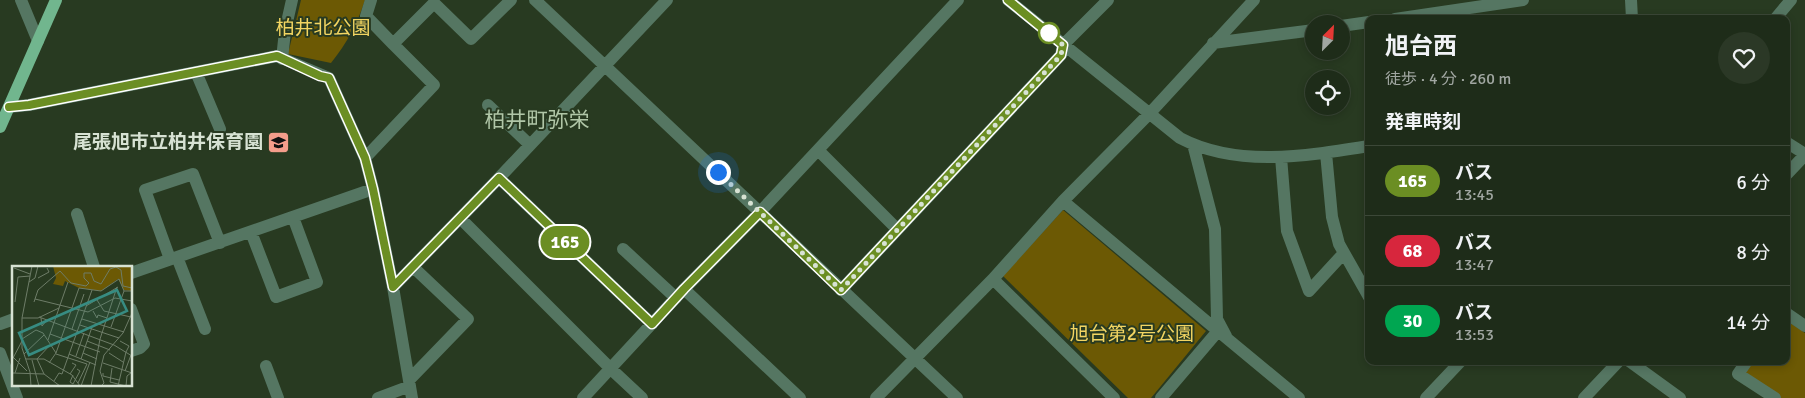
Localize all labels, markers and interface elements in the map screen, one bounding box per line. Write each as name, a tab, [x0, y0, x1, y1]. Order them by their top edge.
north arrow	[1305, 15, 1350, 60]
map controls	[1305, 15, 1350, 115]
park label: 柏井北公園	[275, 16, 371, 40]
unlabelled marker	[1038, 22, 1060, 44]
text: 旭台西	[1385, 31, 1457, 61]
button: heart	[1718, 32, 1770, 84]
text: 徒歩 · 4 分 · 260 m	[1385, 69, 1511, 89]
button: locate	[1305, 70, 1350, 115]
district label: 柏井町弥栄	[485, 107, 590, 133]
text: 発車時刻	[1385, 110, 1461, 134]
place label: 尾張旭市立柏井保育園	[73, 130, 263, 154]
school or university icon: 尾張旭市立柏井保育園	[267, 130, 291, 154]
your location	[706, 160, 731, 185]
text: バス	[1455, 161, 1493, 185]
text: 165	[1398, 170, 1427, 192]
text: 6 分	[1737, 171, 1770, 195]
text: 13:45	[1455, 185, 1494, 205]
line badge: 165	[536, 226, 594, 258]
text: 165	[550, 231, 580, 253]
text: バス	[1455, 231, 1493, 255]
text: 68	[1403, 240, 1422, 262]
text: 8 分	[1737, 241, 1770, 265]
text: 13:47	[1455, 255, 1494, 275]
inset map	[12, 266, 132, 386]
text: バス	[1455, 301, 1493, 325]
text: 30	[1403, 310, 1422, 332]
text: 14 分	[1726, 311, 1770, 335]
park label: 旭台第2号公園	[1070, 322, 1194, 346]
text: 13:53	[1455, 325, 1494, 345]

